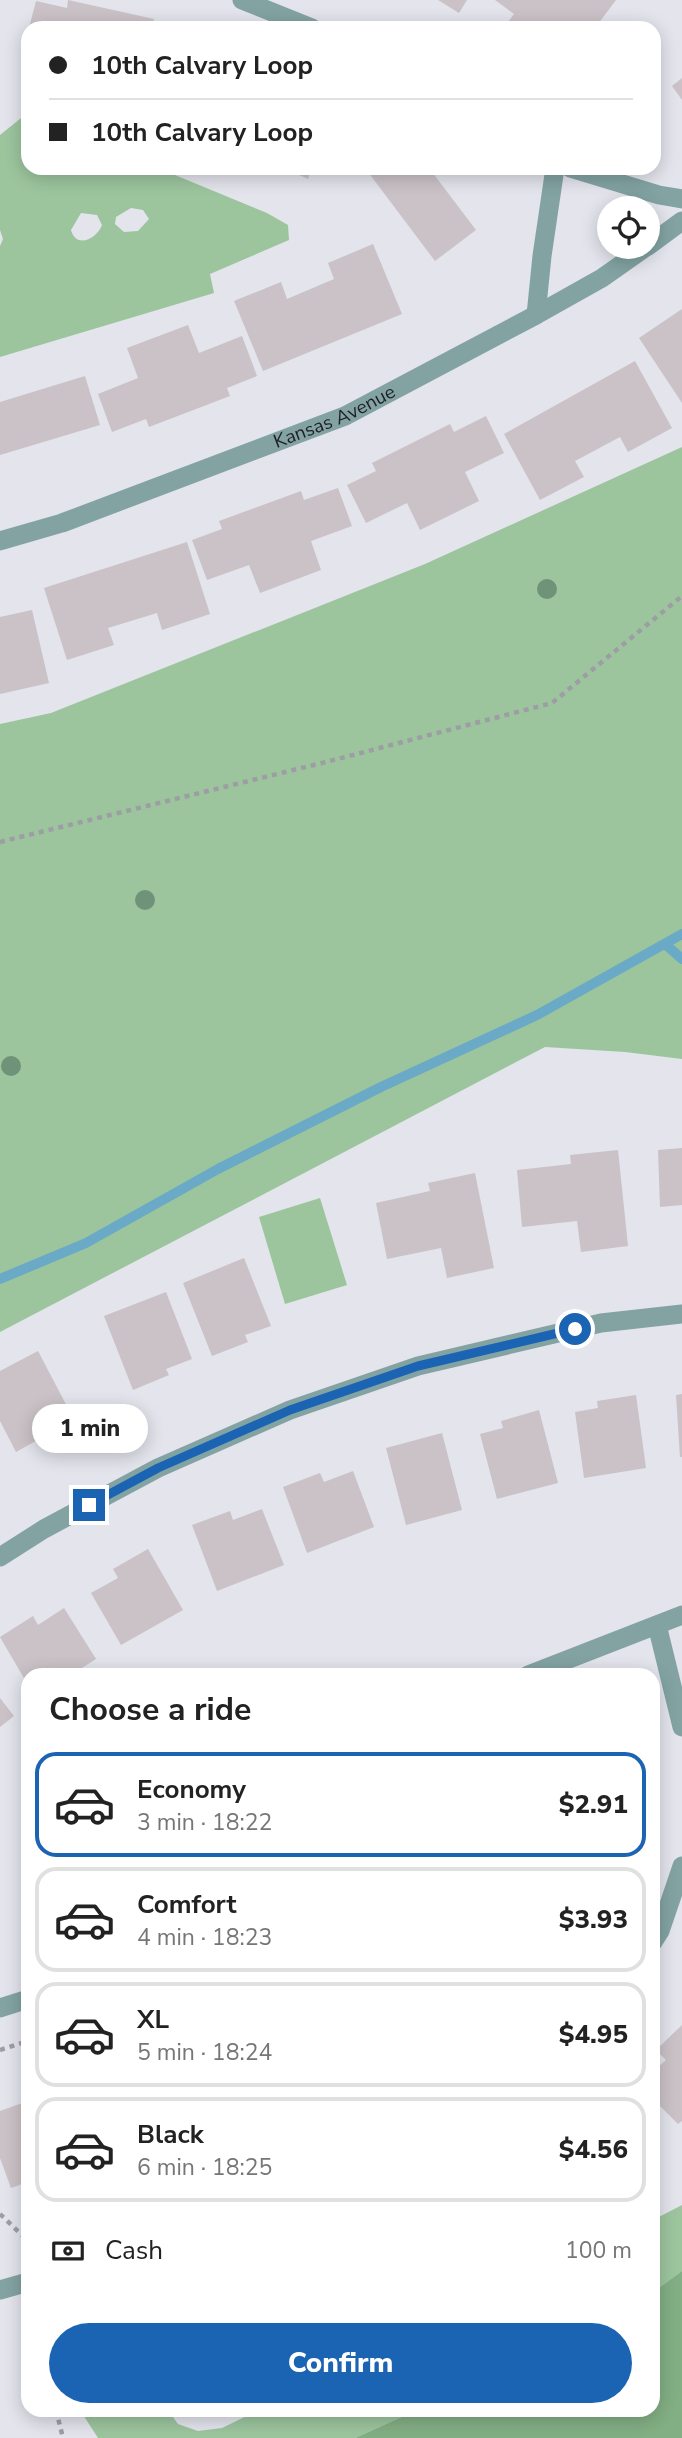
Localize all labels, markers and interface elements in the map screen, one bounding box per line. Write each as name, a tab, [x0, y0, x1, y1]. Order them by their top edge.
text: 10th Calvary Loop	[91, 48, 313, 83]
text: 10th Calvary Loop	[91, 115, 313, 150]
map controls	[597, 196, 660, 259]
button: locate	[597, 196, 660, 259]
street label: Kansas Avenue	[270, 379, 400, 455]
route start	[559, 1313, 591, 1345]
callout: 1 min	[31, 1404, 147, 1452]
text: 1 min	[60, 1413, 120, 1444]
route end	[73, 1489, 105, 1521]
text: Choose a ride	[49, 1688, 251, 1731]
text: Economy	[137, 1772, 246, 1807]
icon: car	[53, 1773, 116, 1836]
text: $2.91	[559, 1787, 628, 1822]
text: 3 min · 18:22	[137, 1807, 272, 1838]
text: Comfort	[137, 1887, 237, 1922]
icon: car	[53, 1888, 116, 1951]
text: $3.93	[559, 1902, 628, 1937]
text: 4 min · 18:23	[137, 1922, 272, 1953]
text: XL	[137, 2002, 169, 2037]
icon: car	[53, 2003, 116, 2066]
text: $4.95	[559, 2017, 628, 2052]
text: 5 min · 18:24	[137, 2037, 272, 2068]
text: Black	[137, 2117, 204, 2152]
icon: car	[53, 2118, 116, 2181]
text: $4.56	[559, 2132, 628, 2167]
text: 6 min · 18:25	[137, 2152, 272, 2183]
icon: cash	[49, 2232, 87, 2270]
text: Cash	[105, 2233, 163, 2268]
text: 100 m	[565, 2235, 632, 2266]
button: Confirm	[49, 2323, 632, 2403]

